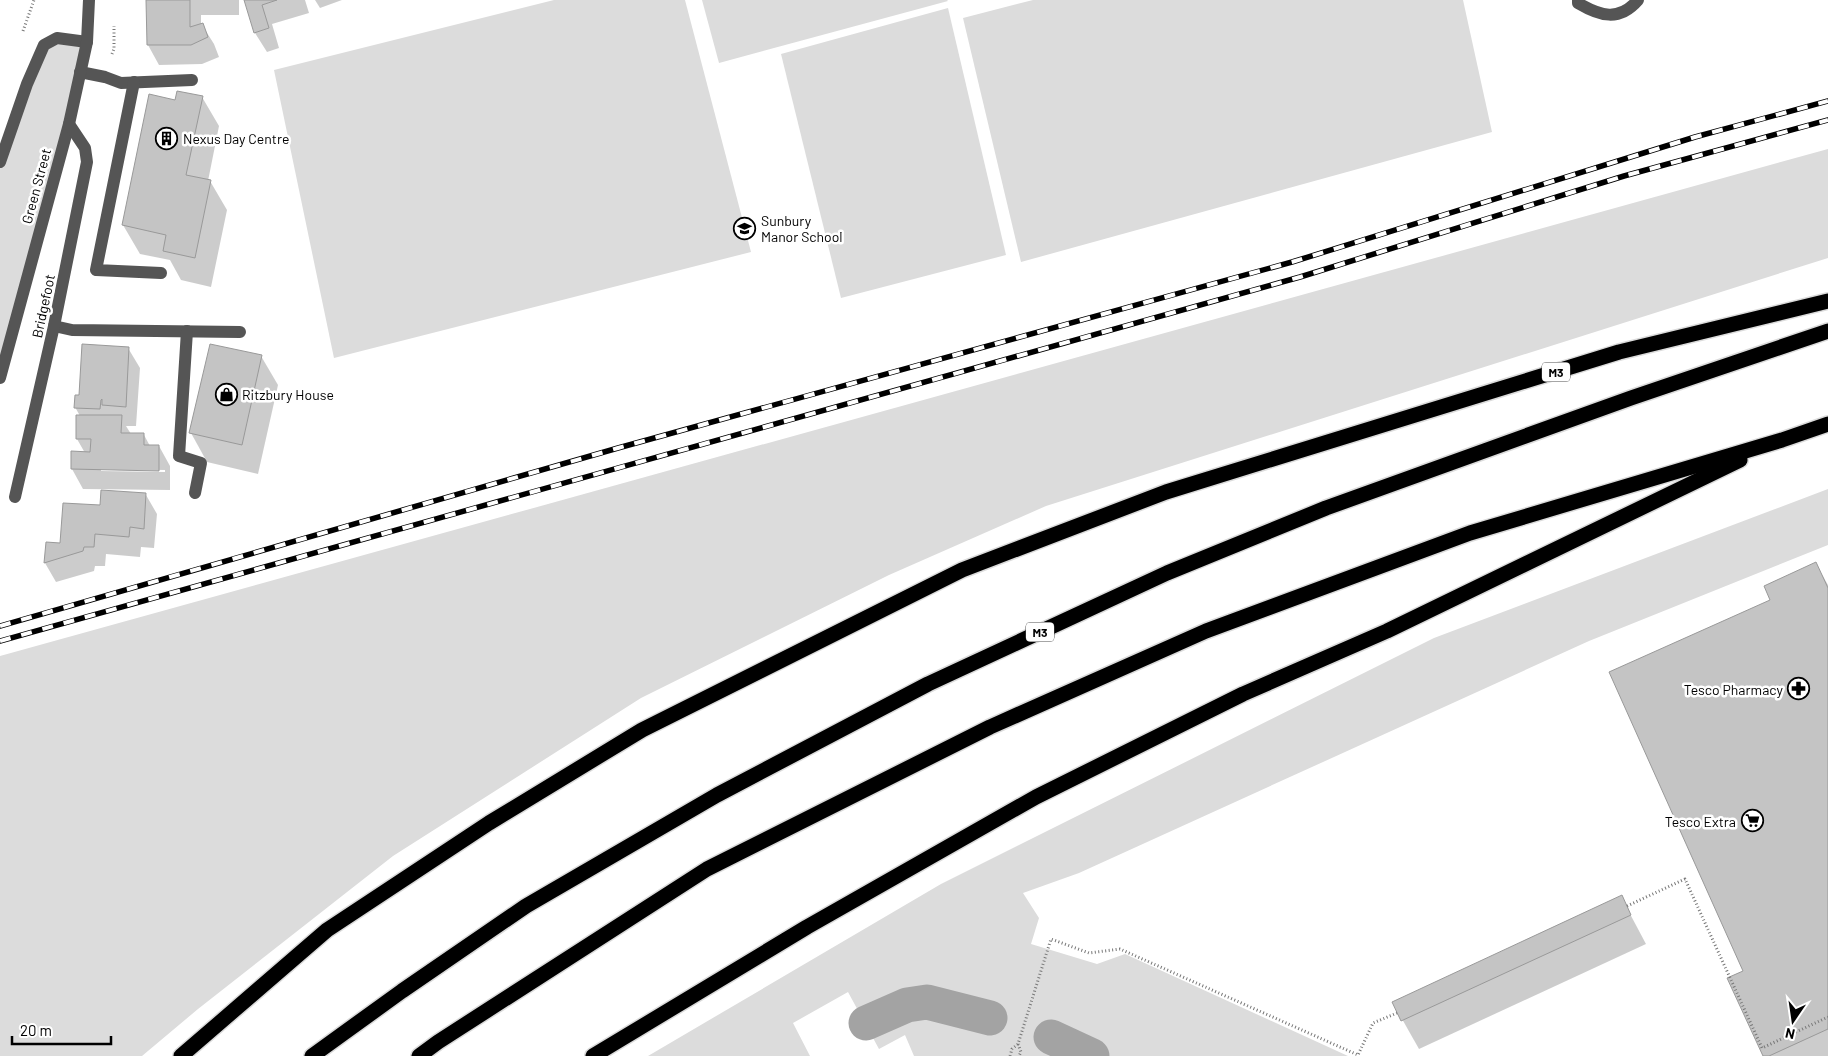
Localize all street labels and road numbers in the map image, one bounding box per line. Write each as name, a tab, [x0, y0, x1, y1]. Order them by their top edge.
street label: Green Street	[18, 147, 54, 225]
street label: Bridgefoot	[28, 273, 58, 339]
road number: M3	[1542, 362, 1570, 382]
road number: M3	[1026, 622, 1054, 642]

